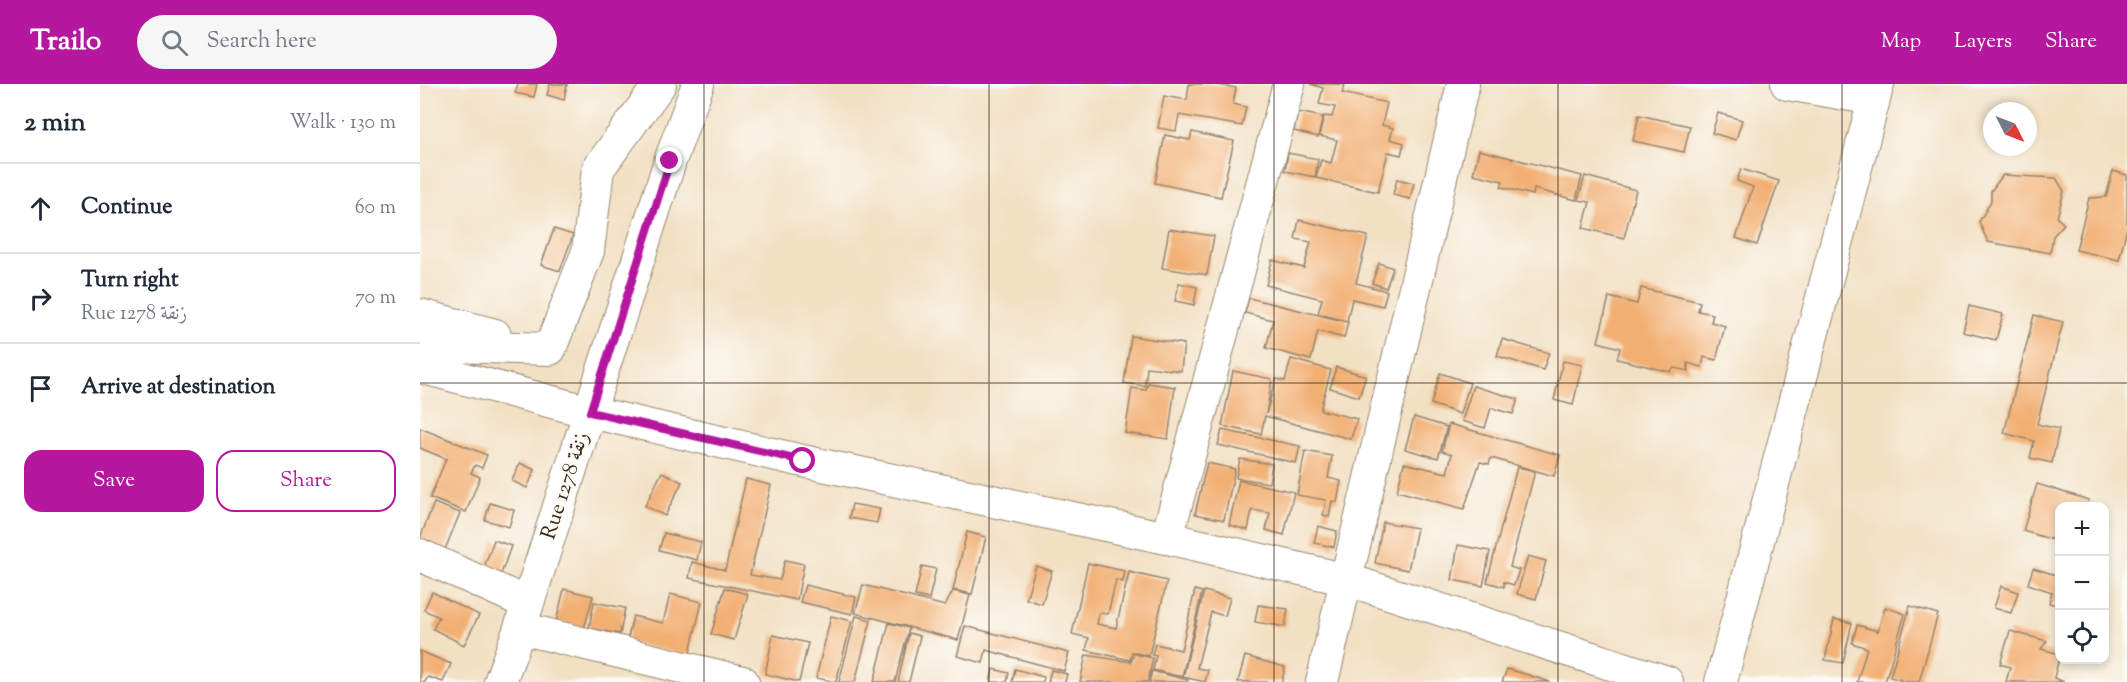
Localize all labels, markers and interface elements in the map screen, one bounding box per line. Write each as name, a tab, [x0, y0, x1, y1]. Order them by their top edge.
search box	[137, 15, 557, 69]
text: Trailo	[30, 22, 101, 62]
icon: search	[158, 26, 191, 59]
text: Search here	[206, 26, 317, 58]
text: Map	[1881, 27, 1921, 57]
text: Layers	[1954, 27, 2012, 57]
text: Share	[2045, 27, 2097, 57]
north arrow	[1983, 102, 2037, 156]
text: 2 min	[24, 105, 86, 142]
text: Walk · 130 m	[289, 109, 396, 138]
route end	[656, 147, 682, 173]
icon: ahead	[24, 192, 57, 225]
text: Continue	[81, 192, 172, 224]
text: 60 m	[355, 194, 396, 223]
text: Turn right	[81, 265, 178, 297]
icon: right	[24, 282, 57, 315]
text: 70 m	[355, 284, 396, 313]
text: Rue 1278 زنقة	[81, 300, 187, 329]
icon: arrive	[24, 372, 57, 405]
text: Arrive at destination	[81, 372, 276, 404]
street label: Rue 1278 زنقة	[534, 428, 598, 544]
route start	[789, 447, 815, 473]
button: Save	[24, 450, 204, 512]
button: Share	[216, 450, 396, 512]
map controls	[2055, 502, 2109, 664]
button: +	[2055, 502, 2109, 556]
button: −	[2055, 556, 2109, 610]
button: locate	[2055, 610, 2109, 664]

